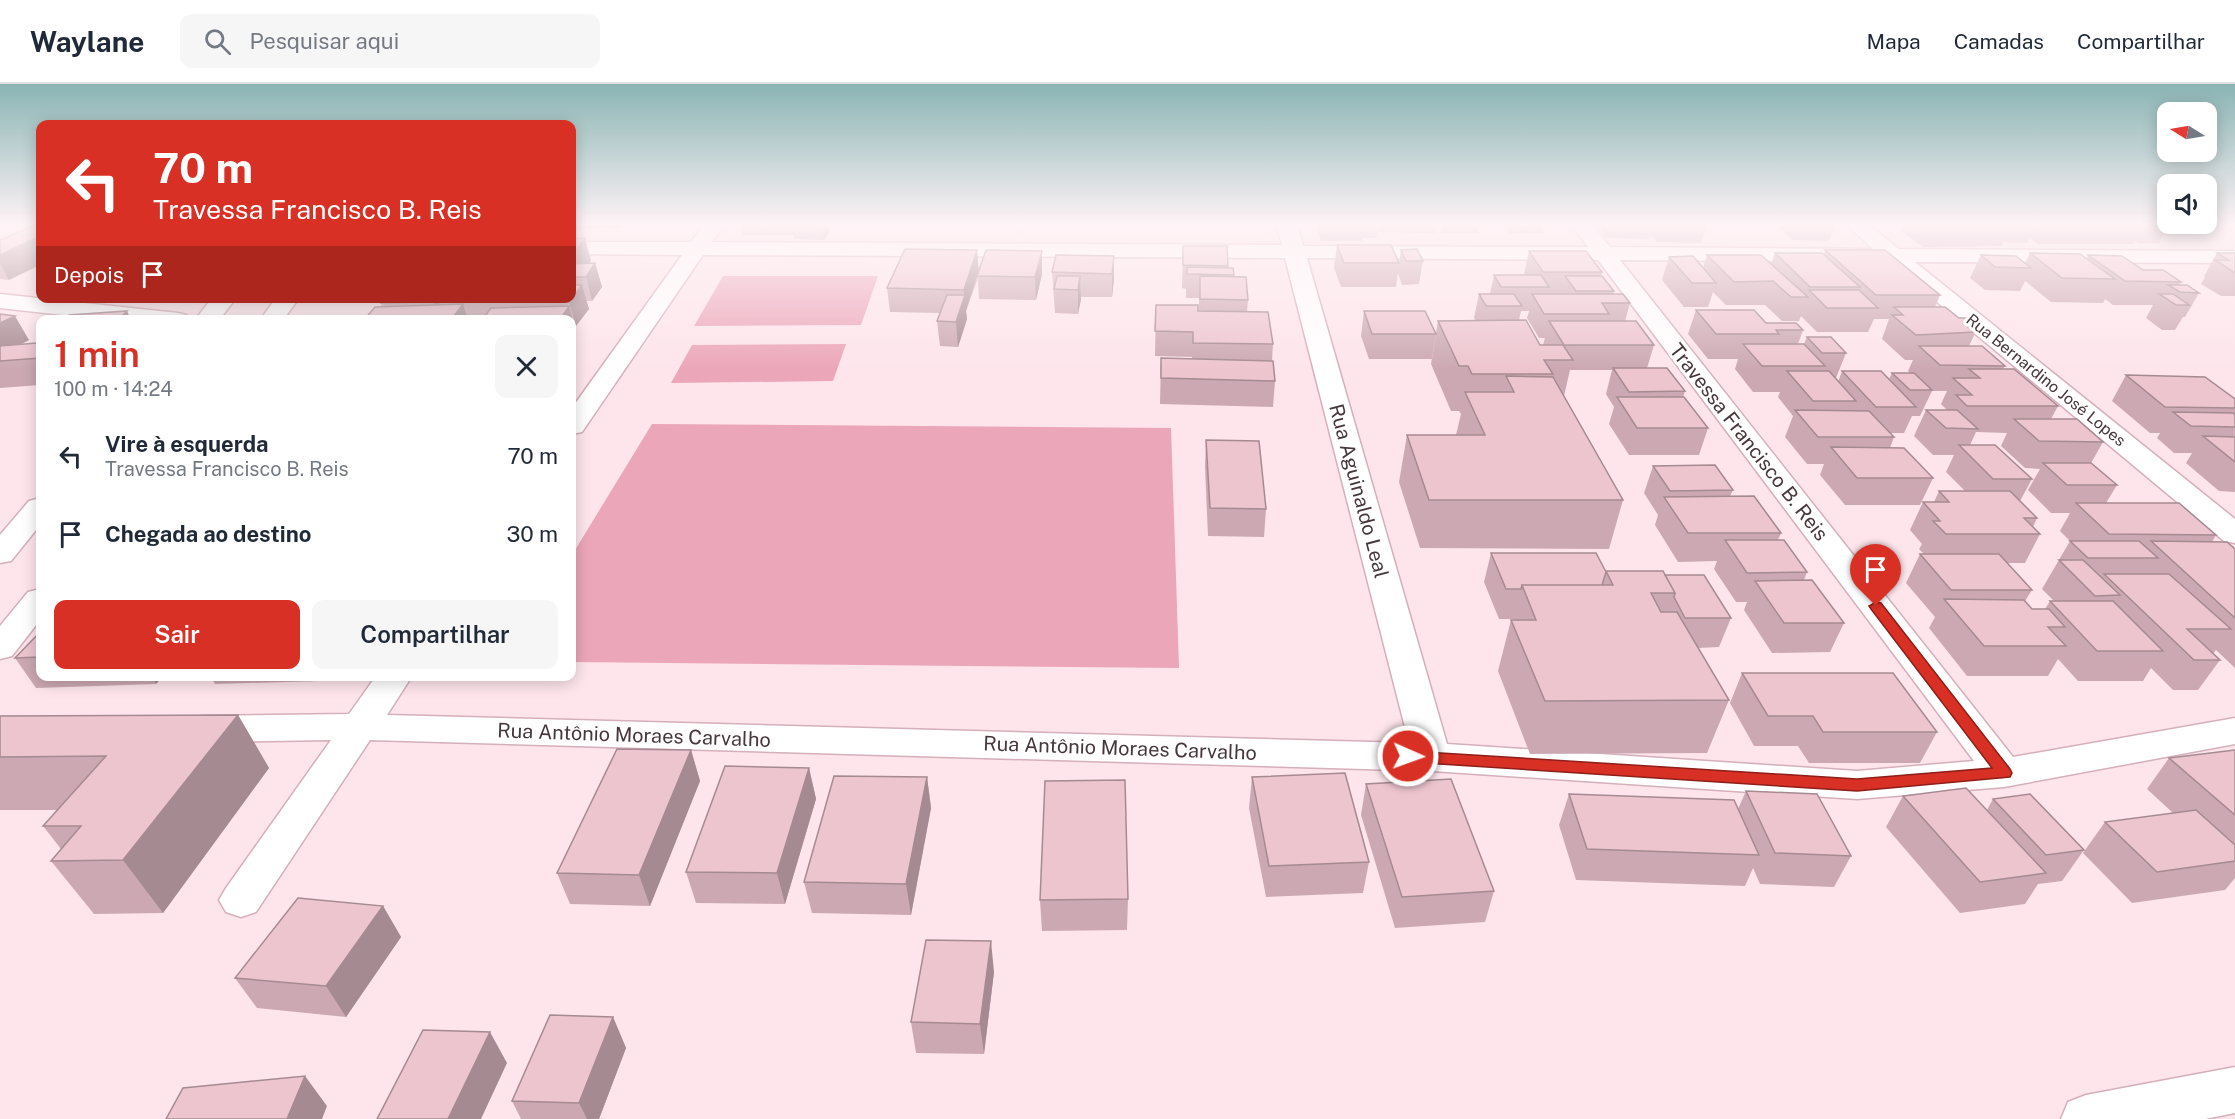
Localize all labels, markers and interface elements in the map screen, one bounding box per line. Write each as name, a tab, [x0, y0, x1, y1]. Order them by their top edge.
search box	[180, 14, 600, 68]
text: Waylane	[30, 25, 144, 58]
icon: search	[201, 25, 234, 58]
text: Pesquisar aqui	[249, 28, 399, 54]
text: Mapa	[1867, 29, 1921, 54]
text: Camadas	[1954, 29, 2044, 54]
text: Compartilhar	[2077, 29, 2205, 54]
north arrow	[2157, 102, 2217, 162]
map controls	[2157, 102, 2217, 234]
text: 70 m	[153, 143, 253, 192]
icon: left	[54, 144, 132, 222]
button: sound	[2157, 174, 2217, 234]
text: Travessa Francisco B. Reis	[153, 193, 482, 225]
icon: arrive	[136, 258, 169, 291]
text: Depois	[54, 262, 124, 288]
street label: Rua Bernardino José Lopes	[1962, 310, 2130, 450]
text: 1 min	[54, 333, 140, 375]
button: close	[495, 335, 558, 398]
street label: Travessa Francisco B. Reis	[1665, 339, 1833, 545]
text: 100 m · 14:24	[54, 377, 173, 401]
street label: Rua Aguinaldo Leal	[1324, 401, 1394, 581]
text: Vire à esquerda	[105, 431, 269, 457]
icon: left	[54, 440, 87, 473]
text: 70 m	[507, 443, 558, 469]
text: Travessa Francisco B. Reis	[105, 457, 349, 481]
icon: arrive	[54, 518, 87, 551]
text: Chegada ao destino	[105, 521, 311, 547]
text: 30 m	[506, 521, 558, 547]
pin	[1850, 544, 1901, 606]
icon: arrive	[1859, 553, 1892, 586]
button: Sair	[54, 600, 300, 669]
button: Compartilhar	[312, 600, 558, 669]
street label: Rua Antônio Moraes Carvalho	[497, 718, 771, 752]
position arrow	[1376, 724, 1440, 788]
street label: Rua Antônio Moraes Carvalho	[983, 731, 1257, 765]

